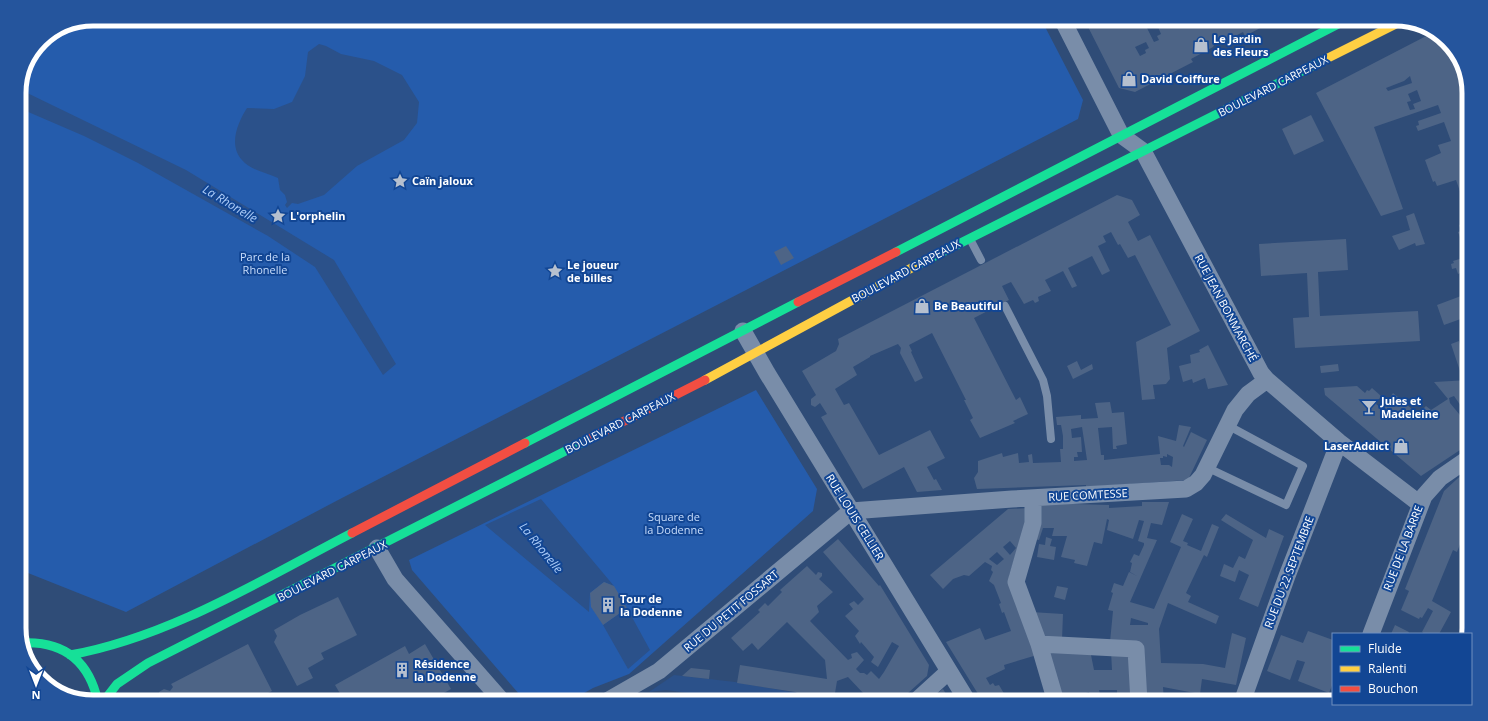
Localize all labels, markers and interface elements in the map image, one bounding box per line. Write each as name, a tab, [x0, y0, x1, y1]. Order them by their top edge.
place label: Le Jardin des Fleurs	[1213, 31, 1269, 59]
shop icon: Le Jardin des Fleurs	[1192, 36, 1210, 54]
street label: BOULEVARD CARPEAUX	[1215, 51, 1331, 120]
shop icon: David Coiffure	[1120, 70, 1138, 88]
place label: David Coiffure	[1141, 71, 1220, 86]
place icon: Caïn jaloux	[391, 172, 409, 190]
place label: Caïn jaloux	[412, 173, 473, 188]
water label: La Rhonelle	[200, 181, 261, 227]
place icon: L'orphelin	[269, 207, 287, 225]
place label: L'orphelin	[290, 208, 346, 223]
street label: BOULEVARD CARPEAUX	[849, 235, 963, 306]
park label: Parc de la Rhonelle	[240, 249, 290, 277]
street label: RUE JEAN BONMARCHÉ	[1192, 251, 1261, 364]
place label: Le joueur de billes	[567, 257, 619, 285]
place icon: Le joueur de billes	[546, 262, 564, 280]
shop icon: Be Beautiful	[913, 297, 931, 315]
place label: Be Beautiful	[934, 298, 1002, 313]
street label: BOULEVARD CARPEAUX	[562, 388, 678, 457]
place label: Jules et Madeleine	[1380, 393, 1439, 421]
bar icon: Jules et Madeleine	[1360, 398, 1378, 416]
shop icon: LaserAddict	[1392, 437, 1410, 455]
place label: LaserAddict	[1324, 438, 1389, 453]
street label: RUE LOUIS CELLIER	[823, 471, 888, 563]
street label: RUE COMTESSE	[1048, 485, 1128, 504]
street label: RUE DE LA BARRE	[1379, 503, 1426, 593]
park label: Square de la Dodenne	[645, 509, 703, 537]
street label: RUE DU 22 SEPTEMBRE	[1260, 514, 1317, 630]
water label: La Rhonelle	[516, 519, 567, 577]
street label: BOULEVARD CARPEAUX	[274, 536, 390, 605]
street label: RUE DU PETIT FOSSART	[680, 566, 781, 655]
place label: Tour de la Dodenne	[620, 591, 683, 619]
building icon: Tour de la Dodenne	[599, 596, 617, 614]
legend	[1332, 633, 1472, 705]
text: Fluide	[1368, 640, 1402, 657]
place label: Résidence la Dodenne	[414, 656, 477, 684]
text: Ralenti	[1368, 660, 1407, 677]
building icon: Résidence la Dodenne	[393, 661, 411, 679]
north arrow	[16, 665, 56, 705]
text: Bouchon	[1368, 680, 1418, 697]
text: N	[32, 688, 40, 703]

